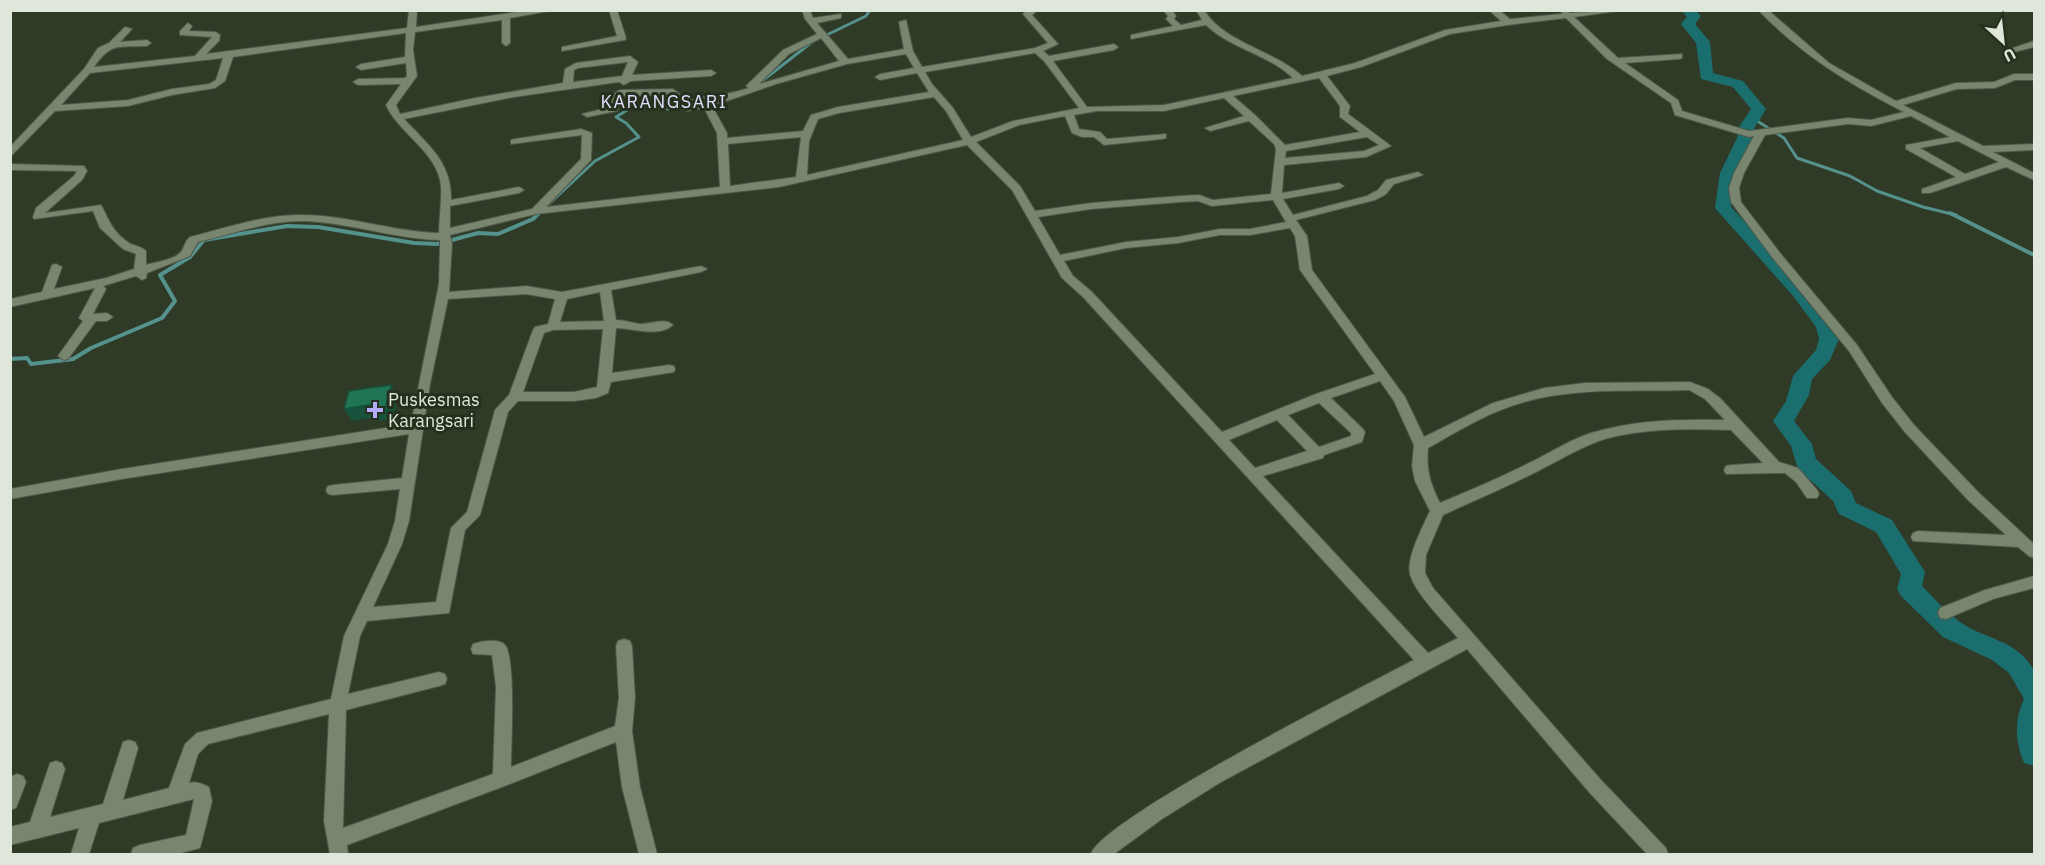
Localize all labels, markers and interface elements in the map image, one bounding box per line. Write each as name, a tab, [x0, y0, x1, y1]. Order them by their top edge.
north arrow	[1973, 12, 2033, 72]
text: U	[2000, 44, 2019, 67]
district label: KARANGSARI	[601, 90, 727, 113]
place label: Puskesmas Karangsari	[388, 388, 480, 432]
marker: Puskesmas Karangsari	[366, 401, 384, 419]

